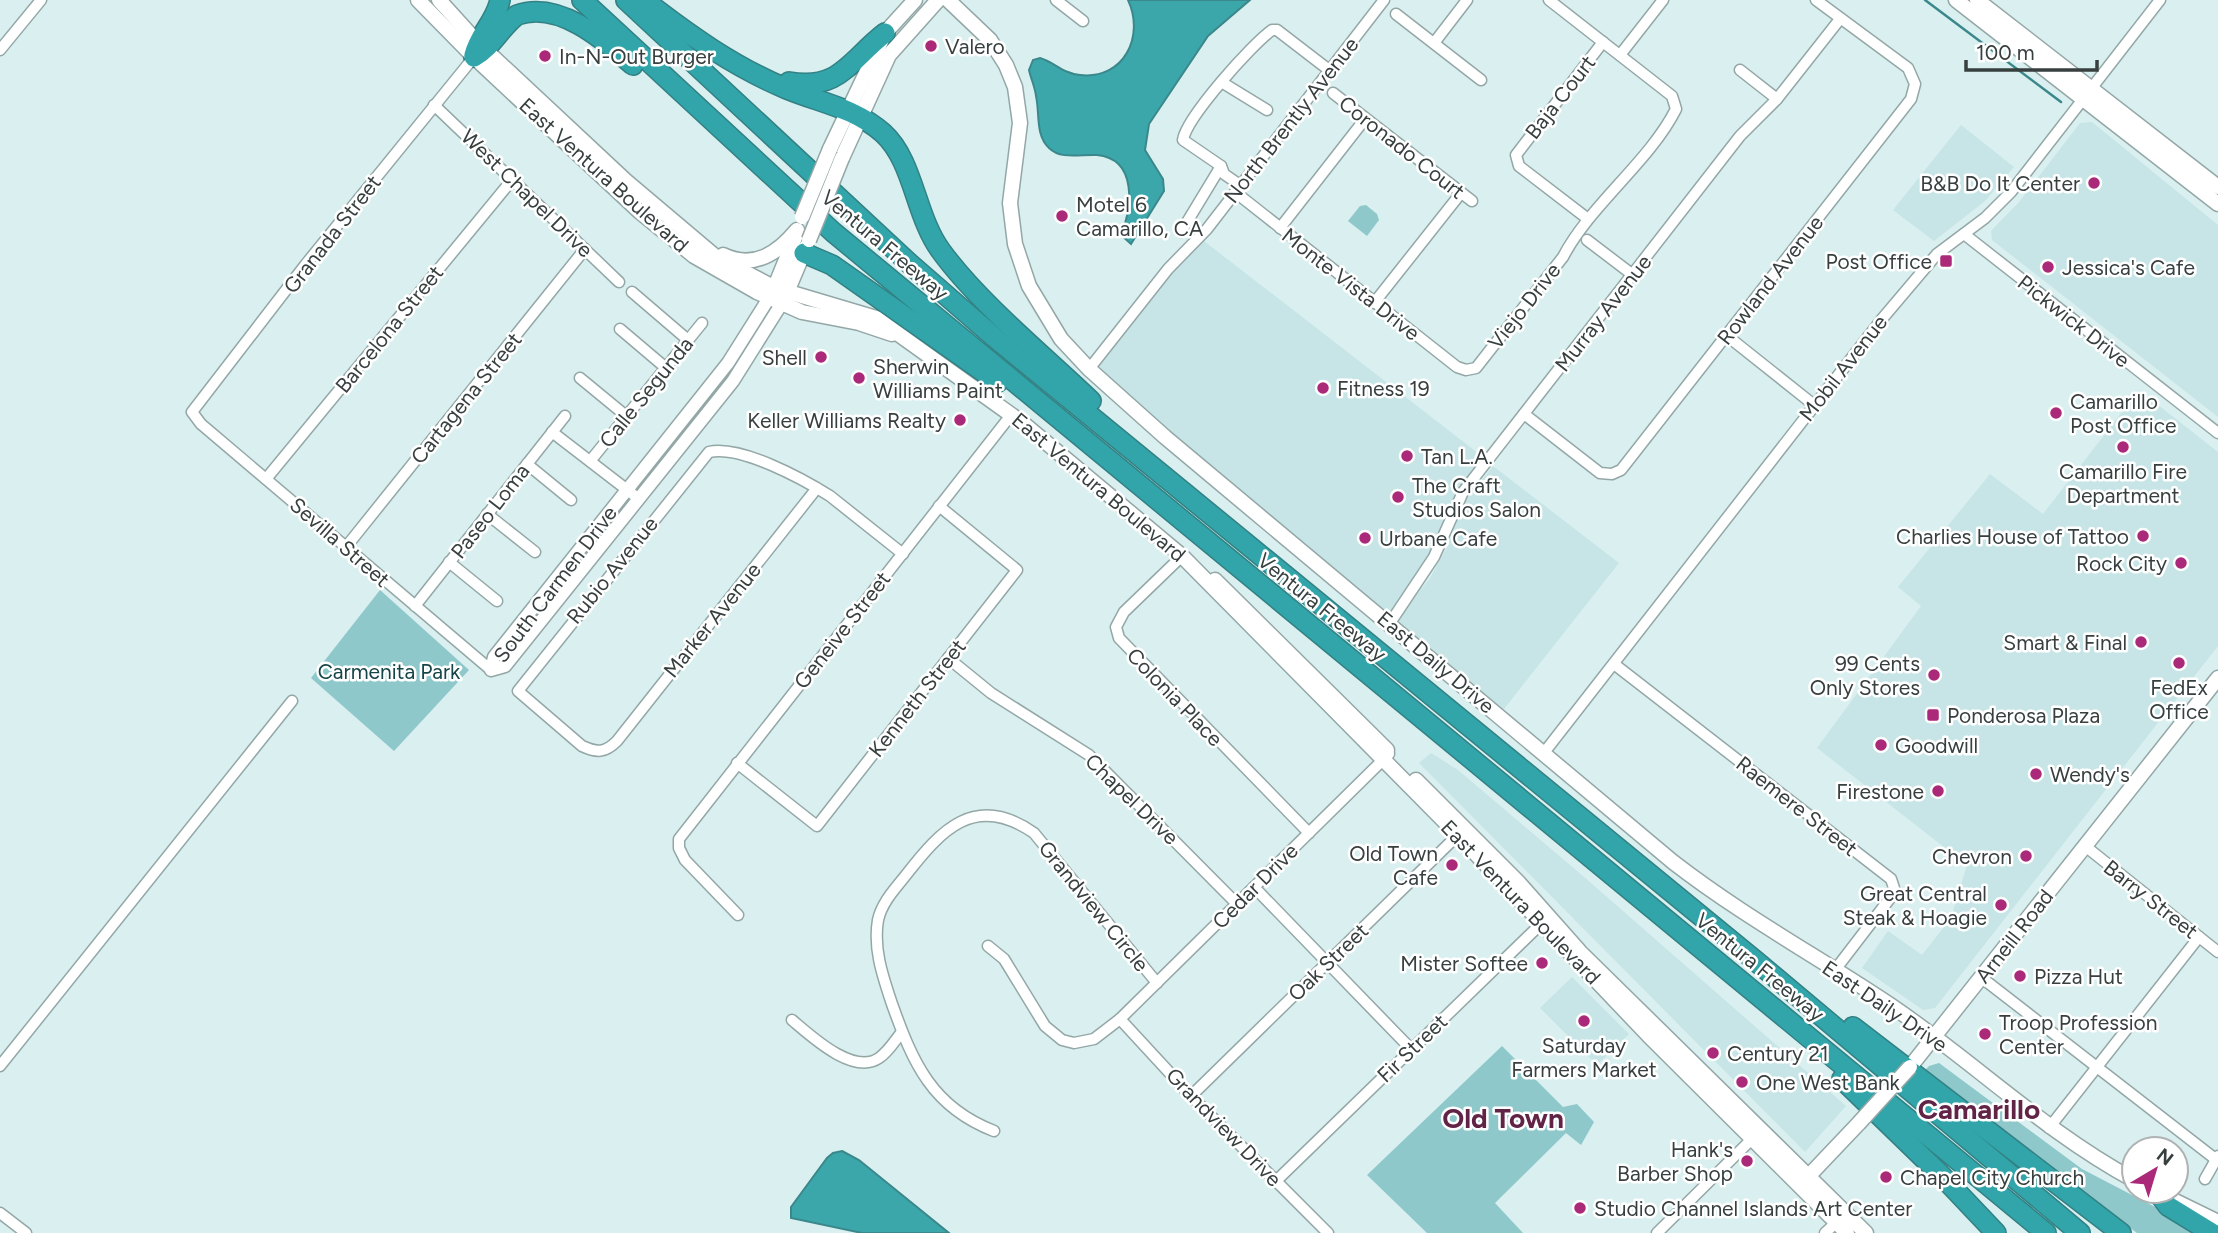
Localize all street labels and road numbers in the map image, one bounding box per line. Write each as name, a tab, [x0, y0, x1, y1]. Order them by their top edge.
street label: North Brently Avenue	[1219, 32, 1363, 208]
street label: Baja Court	[1520, 50, 1600, 144]
street label: Coronado Court	[1334, 90, 1470, 204]
street label: East Ventura Boulevard	[514, 92, 694, 258]
street label: West Chapel Drive	[456, 124, 598, 262]
street label: Granada Street	[278, 170, 386, 298]
street label: Ventura Freeway	[816, 185, 954, 305]
street label: Rowland Avenue	[1712, 210, 1828, 350]
street label: Monte Vista Drive	[1277, 223, 1425, 345]
street label: Murray Avenue	[1550, 250, 1656, 376]
street label: Viejo Drive	[1483, 258, 1565, 354]
street label: Barcelona Street	[330, 260, 448, 398]
street label: Pickwick Drive	[2013, 270, 2135, 372]
street label: Mobil Avenue	[1794, 310, 1892, 426]
street label: Cartagena Street	[405, 327, 527, 469]
street label: Calle Segunda	[594, 332, 698, 452]
street label: East Ventura Boulevard	[1007, 407, 1191, 567]
street label: Paseo Loma	[445, 459, 535, 563]
street label: Sevilla Street	[285, 492, 395, 592]
street label: South Carmen Drive	[488, 501, 622, 667]
street label: Rubio Avenue	[561, 511, 663, 629]
street label: Ventura Freeway	[1253, 547, 1391, 667]
street label: Marker Avenue	[658, 558, 766, 682]
street label: Geneive Street	[789, 566, 895, 693]
street label: East Daily Drive	[1372, 606, 1500, 718]
street label: Kenneth Street	[863, 634, 971, 762]
street label: Colonia Place	[1122, 643, 1228, 751]
street label: Chapel Drive	[1080, 748, 1184, 850]
street label: Raemere Street	[1731, 751, 1863, 861]
street label: East Ventura Boulevard	[1436, 815, 1606, 989]
street label: Grandview Circle	[1034, 836, 1154, 976]
street label: Cedar Drive	[1207, 838, 1303, 934]
street label: Barry Street	[2099, 854, 2203, 944]
street label: Arneill Road	[1970, 884, 2058, 988]
street label: Ventura Freeway	[1691, 907, 1829, 1027]
street label: Oak Street	[1283, 918, 1373, 1006]
street label: East Daily Drive	[1818, 955, 1952, 1057]
street label: Fir Street	[1372, 1009, 1452, 1087]
street label: Grandview Drive	[1161, 1063, 1287, 1191]

